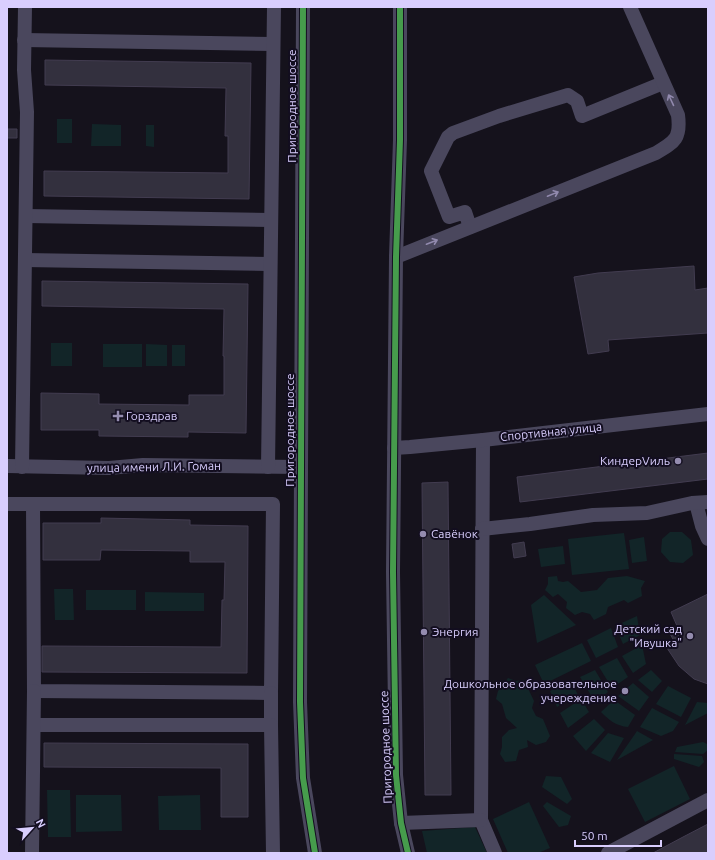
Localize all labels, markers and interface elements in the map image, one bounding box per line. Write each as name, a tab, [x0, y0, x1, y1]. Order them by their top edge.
street label: Пригородное шоссе	[285, 49, 298, 163]
one-way arrow	[667, 94, 674, 106]
one-way arrow	[546, 190, 558, 198]
one-way arrow	[426, 238, 438, 246]
street label: Пригородное шоссе	[283, 373, 296, 487]
place label: Горздрав	[126, 409, 177, 422]
marker: Горздрав	[113, 411, 123, 421]
street label: Спортивная улица	[499, 420, 603, 443]
place label: КиндерVиль	[600, 454, 670, 467]
marker: КиндерVиль	[673, 456, 683, 466]
street label: улица имени Л.И. Гоман	[87, 459, 221, 474]
place label: Савёнок	[431, 527, 478, 540]
marker: Савёнок	[418, 529, 428, 539]
place label: Детский сад "Ивушка"	[614, 622, 682, 649]
place label: Энергия	[432, 625, 478, 638]
marker: Энергия	[419, 627, 429, 637]
marker: Детский сад "Ивушка"	[685, 631, 695, 641]
place label: Дошкольное образовательное учереждение	[444, 677, 617, 704]
marker: Дошкольное образовательное учереждение	[620, 686, 630, 696]
street label: Пригородное шоссе	[377, 690, 394, 804]
north arrow	[12, 808, 52, 848]
text: N	[34, 817, 48, 830]
scale bar	[575, 822, 661, 848]
text: 50 m	[581, 829, 608, 842]

